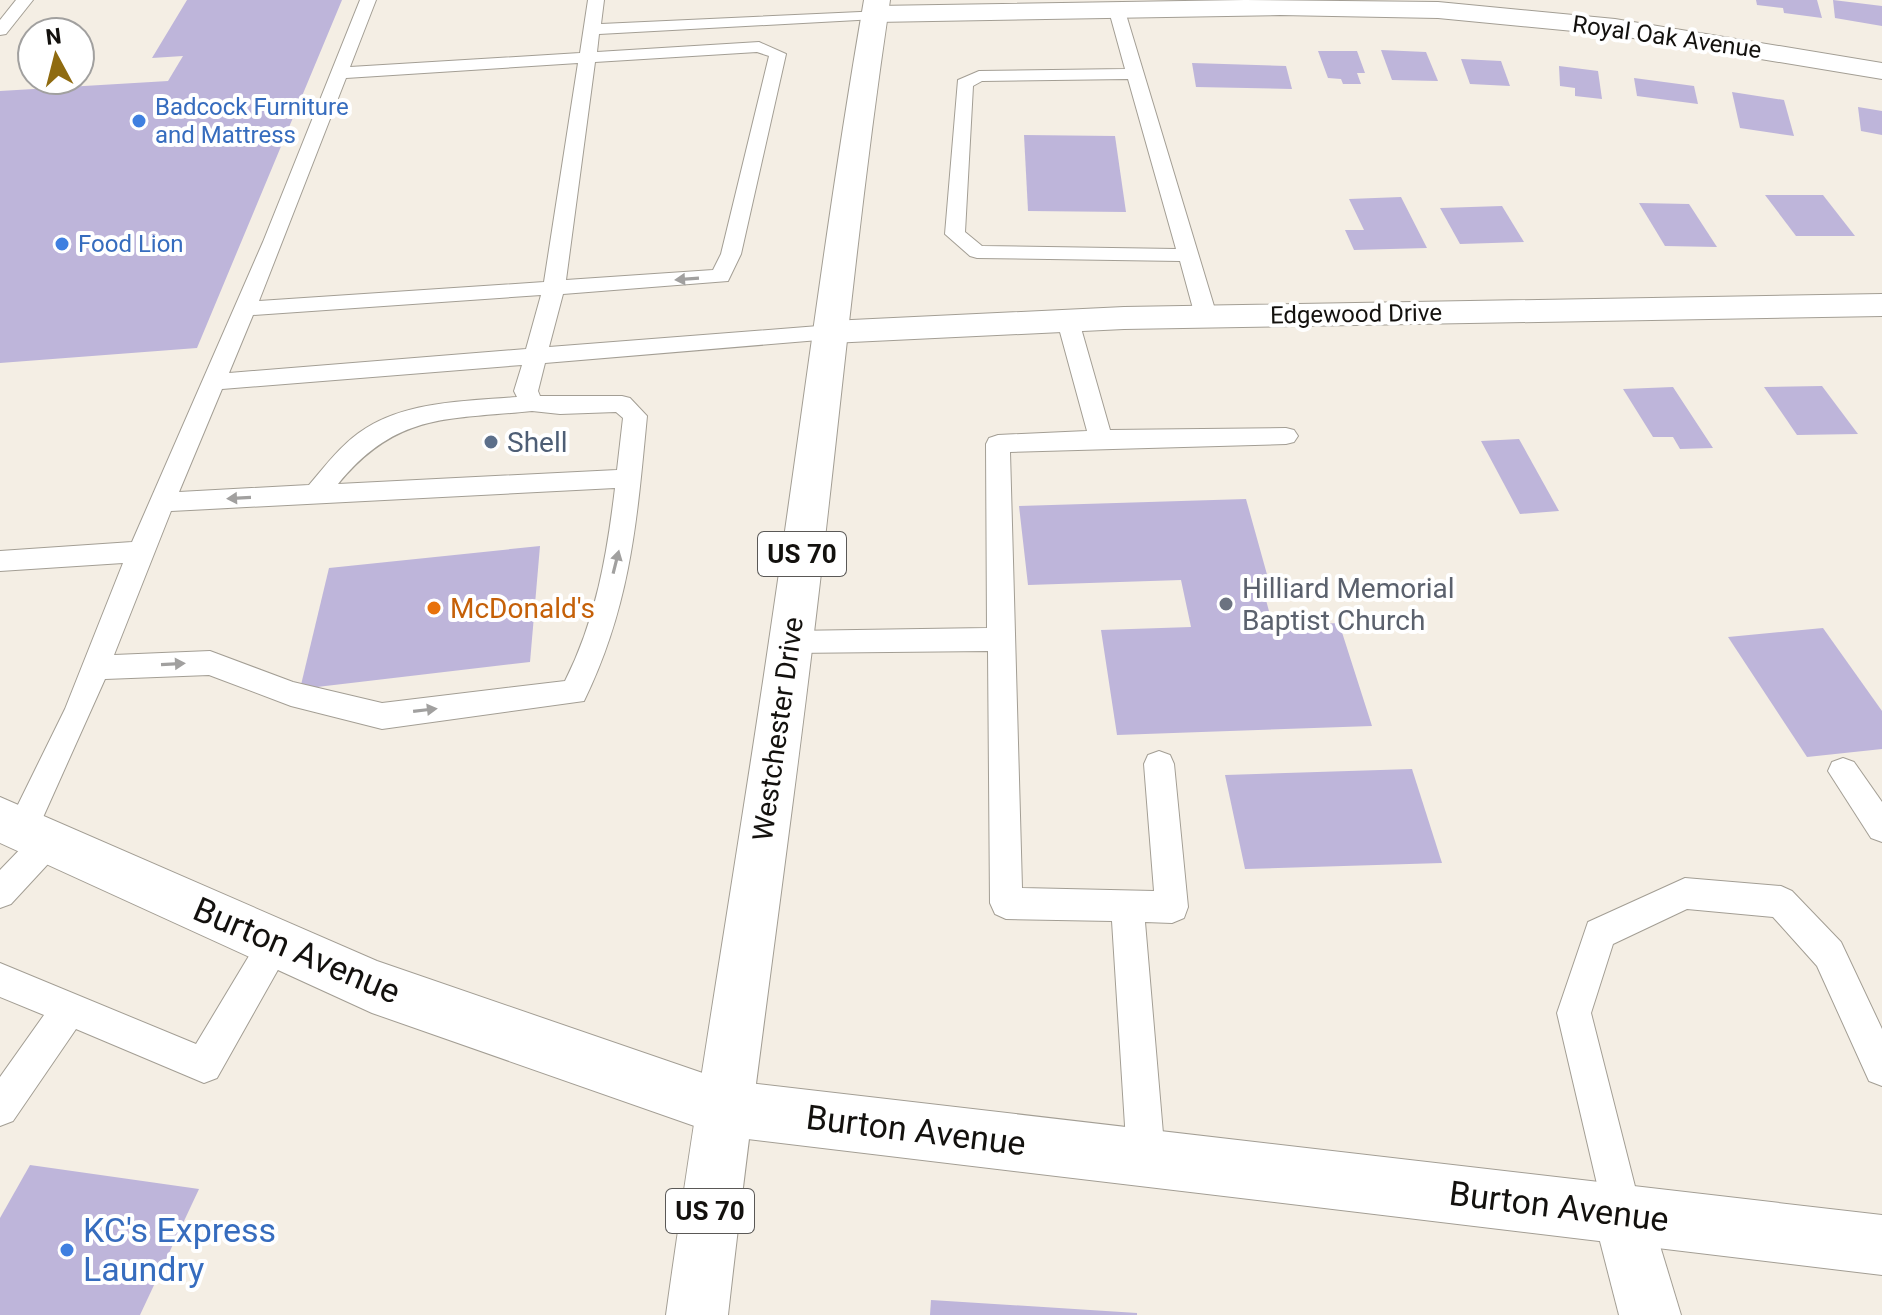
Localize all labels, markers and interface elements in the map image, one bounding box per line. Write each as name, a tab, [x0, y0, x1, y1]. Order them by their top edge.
street label: Royal Oak Avenue	[1571, 10, 1763, 64]
north arrow	[16, 16, 96, 96]
text: N	[44, 23, 63, 50]
place label: Badcock Furniture and Mattress	[155, 93, 349, 149]
marker: Badcock Furniture and Mattress	[130, 112, 148, 130]
place label: Food Lion	[78, 230, 184, 258]
marker: Food Lion	[53, 235, 71, 253]
one-way arrow	[674, 273, 699, 286]
street label: Edgewood Drive	[1270, 299, 1442, 329]
place label: Shell	[507, 426, 568, 459]
marker: Shell	[482, 433, 500, 451]
one-way arrow	[226, 492, 251, 505]
road number: US 70	[758, 532, 846, 576]
one-way arrow	[611, 549, 623, 574]
place label: Hilliard Memorial Baptist Church	[1242, 572, 1455, 637]
place label: McDonald's	[450, 592, 595, 625]
marker: Hilliard Memorial Baptist Church	[1217, 595, 1235, 613]
marker: McDonald's	[425, 599, 443, 617]
street label: Westchester Drive	[746, 615, 810, 843]
one-way arrow	[161, 658, 186, 671]
one-way arrow	[412, 704, 437, 717]
street label: Burton Avenue	[188, 888, 406, 1012]
street label: Burton Avenue	[804, 1097, 1028, 1163]
street label: Burton Avenue	[1447, 1173, 1671, 1239]
road number: US 70	[666, 1189, 754, 1233]
place label: KC's Express Laundry	[83, 1210, 276, 1289]
marker: KC's Express Laundry	[58, 1241, 76, 1259]

